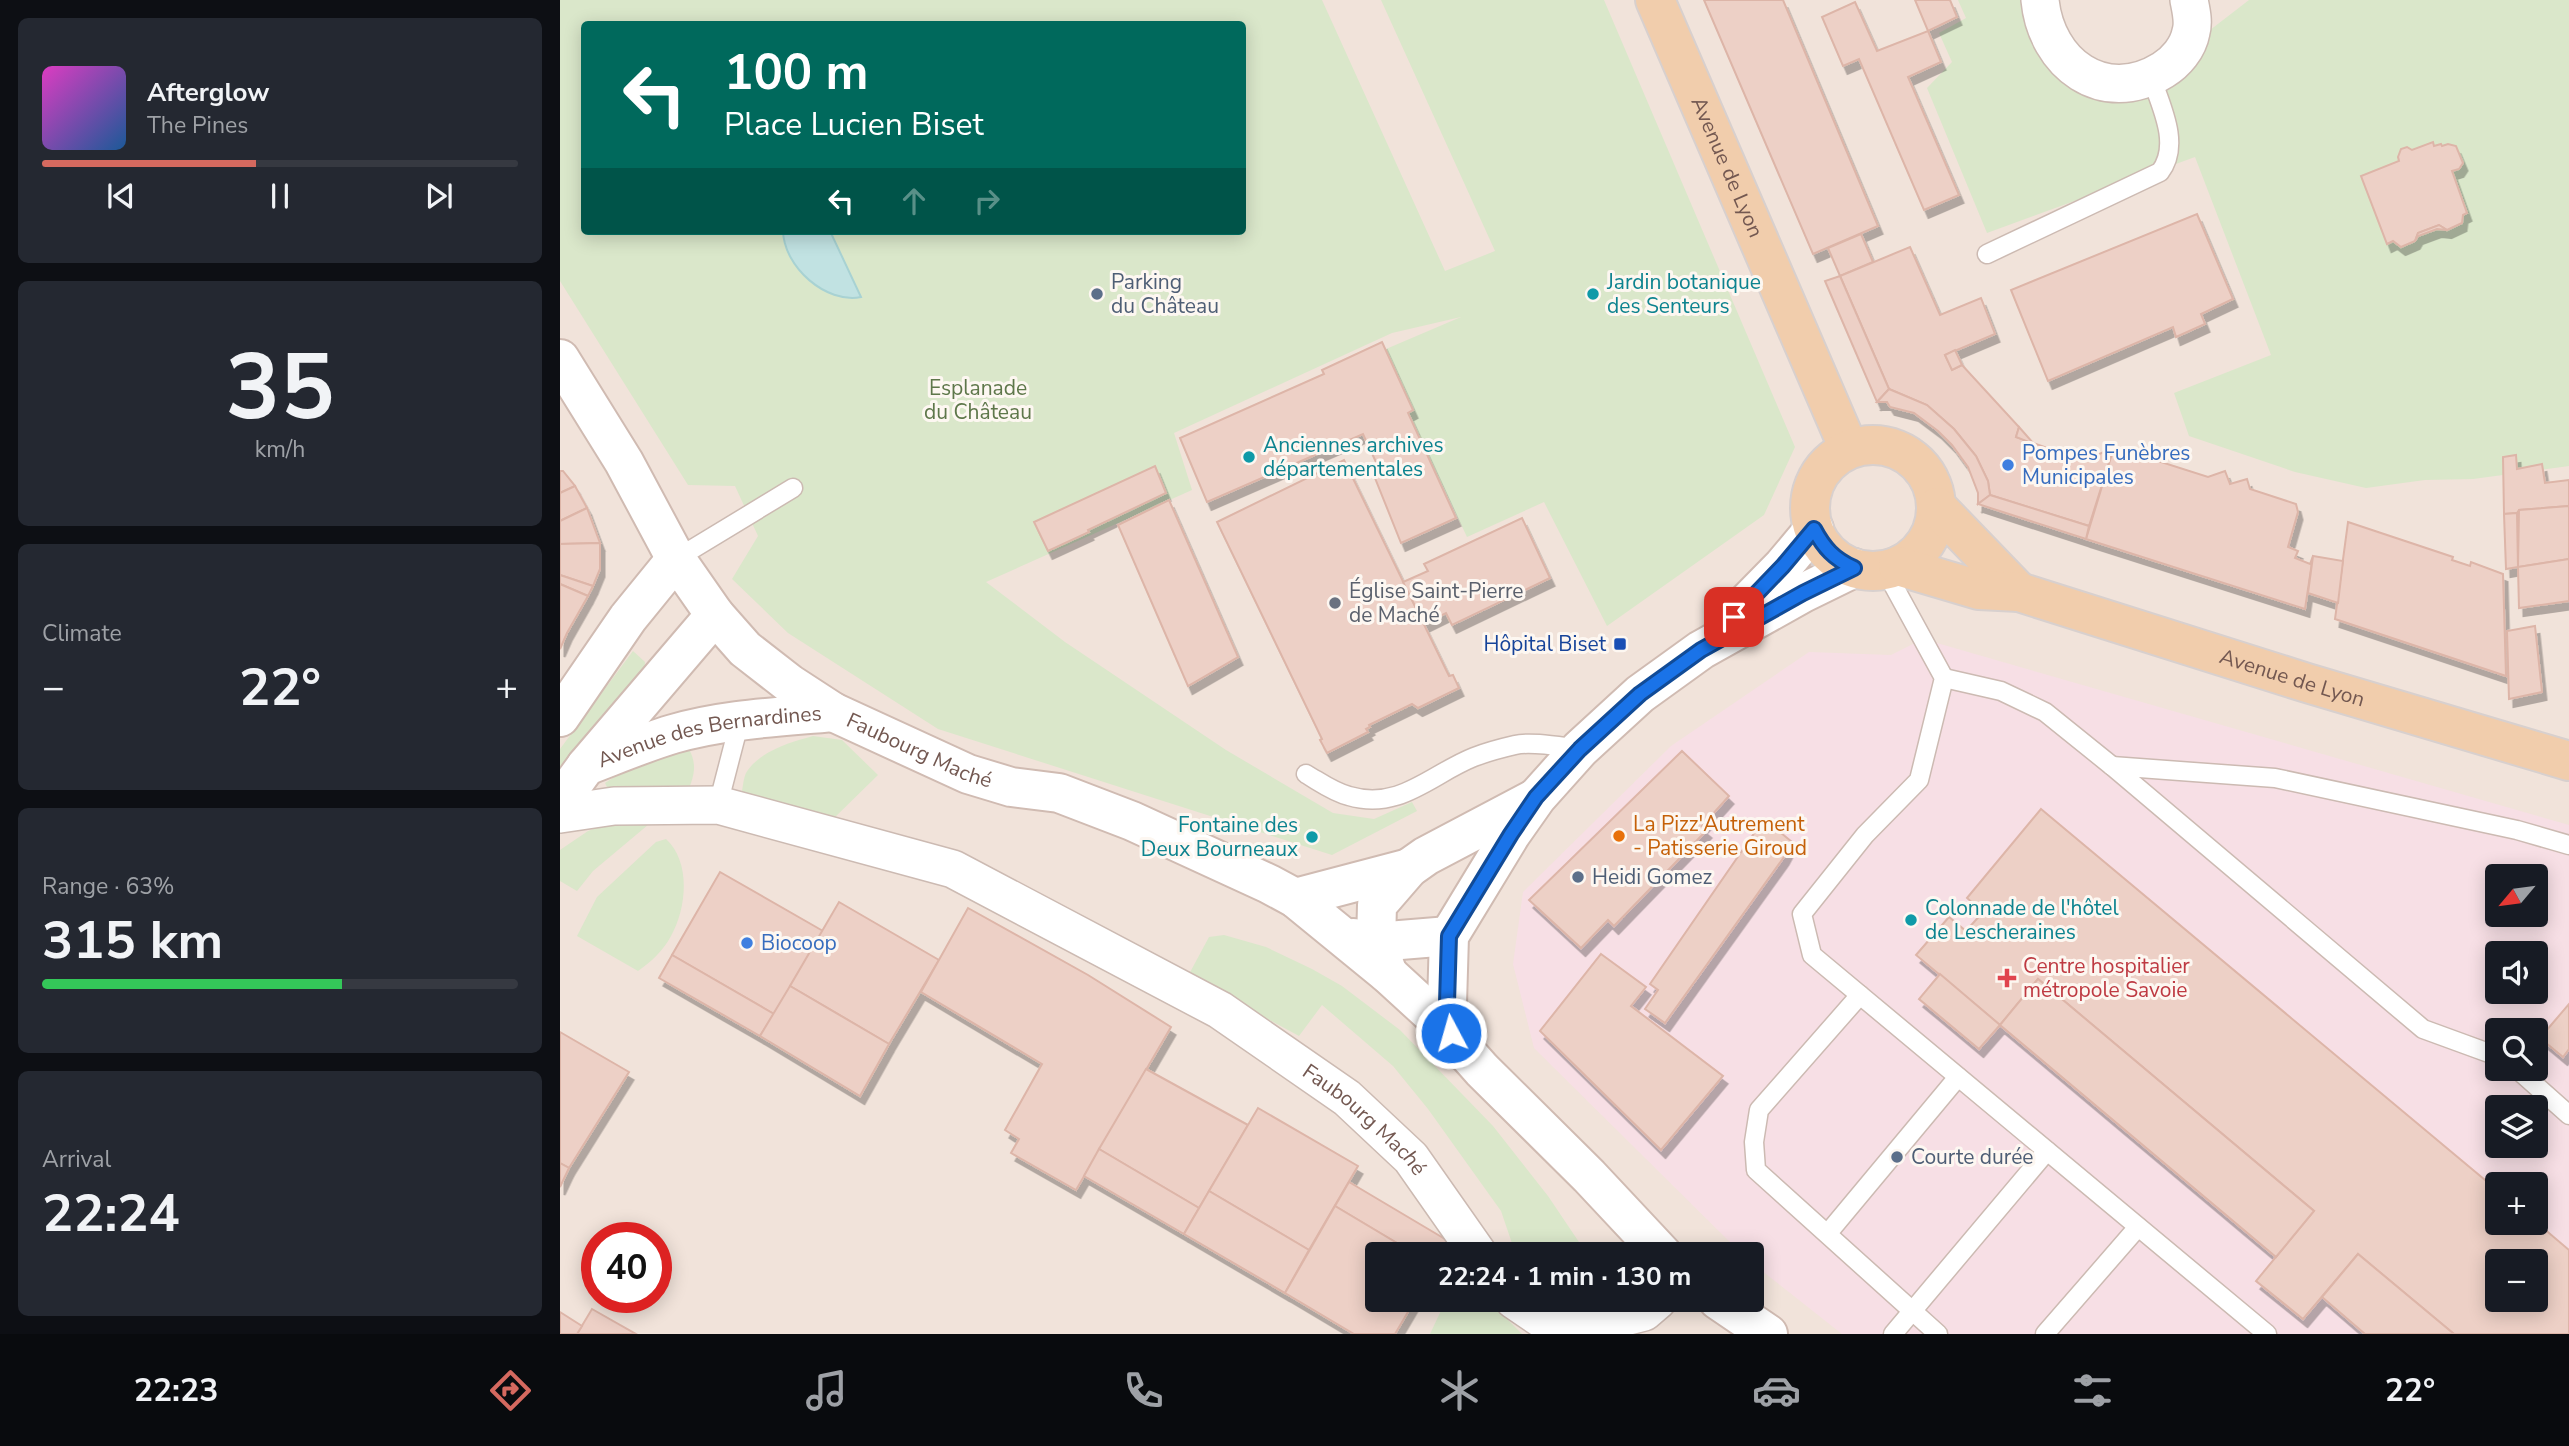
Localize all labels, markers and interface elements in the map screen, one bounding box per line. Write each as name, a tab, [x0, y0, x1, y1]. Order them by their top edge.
text: 100 m	[724, 39, 868, 106]
icon: left	[609, 49, 700, 140]
text: Afterglow	[147, 75, 270, 110]
street label: Avenue de Lyon	[1684, 92, 1770, 242]
text: Place Lucien Biset	[724, 103, 984, 146]
text: The Pines	[147, 110, 248, 141]
icon: previous	[102, 177, 140, 215]
icon: pause	[261, 177, 299, 215]
icon: next	[420, 177, 458, 215]
icon: left	[822, 182, 860, 220]
icon: ahead	[895, 182, 933, 220]
icon: right	[968, 182, 1006, 220]
place label: Parking du Château	[1111, 268, 1219, 320]
place label: Jardin botanique des Senteurs	[1606, 268, 1761, 320]
marker: Parking du Château	[1089, 286, 1105, 302]
marker: Jardin botanique des Senteurs	[1585, 286, 1601, 302]
text: 35	[225, 326, 335, 450]
park label: Esplanade du Château	[924, 374, 1032, 426]
place label: Anciennes archives départementales	[1263, 431, 1444, 483]
text: km/h	[255, 434, 305, 465]
place label: Pompes Funèbres Municipales	[2022, 439, 2190, 491]
marker: Anciennes archives départementales	[1241, 449, 1257, 465]
marker: Pompes Funèbres Municipales	[2000, 457, 2016, 473]
place label: Église Saint-Pierre de Maché	[1349, 577, 1524, 629]
pin	[1704, 587, 1764, 647]
marker: Église Saint-Pierre de Maché	[1327, 595, 1343, 611]
icon: arrive	[1715, 598, 1753, 636]
text: Climate	[42, 618, 122, 649]
place label: Hôpital Biset	[1483, 630, 1607, 658]
marker: Hôpital Biset	[1612, 636, 1628, 652]
street label: Avenue de Lyon	[2216, 642, 2368, 713]
text: 22°	[239, 652, 321, 723]
text: −	[42, 662, 65, 713]
text: +	[495, 662, 518, 713]
street label: Avenue des Bernardines	[593, 699, 823, 774]
street label: Faubourg Maché	[842, 706, 996, 795]
place label: La Pizz'Autrement - Patisserie Giroud	[1633, 810, 1807, 862]
place label: Fontaine des Deux Bourneaux	[1141, 811, 1298, 863]
marker: La Pizz'Autrement - Patisserie Giroud	[1611, 828, 1627, 844]
marker: Fontaine des Deux Bourneaux	[1304, 829, 1320, 845]
place label: Heidi Gomez	[1592, 863, 1713, 891]
north arrow	[2485, 864, 2548, 928]
map controls	[2485, 864, 2548, 1312]
marker: Heidi Gomez	[1570, 869, 1586, 885]
text: Range · 63%	[42, 871, 174, 902]
place label: Colonnade de l'hôtel de Lescheraines	[1925, 894, 2119, 946]
text: 315 km	[42, 905, 223, 976]
marker: Colonnade de l'hôtel de Lescheraines	[1903, 912, 1919, 928]
place label: Biocoop	[761, 929, 837, 957]
marker: Biocoop	[739, 935, 755, 951]
button: sound	[2485, 941, 2548, 1004]
place label: Centre hospitalier métropole Savoie	[2023, 952, 2190, 1004]
marker: Centre hospitalier métropole Savoie	[1997, 968, 2017, 988]
position arrow	[1414, 996, 1488, 1070]
button: search	[2485, 1018, 2548, 1081]
street label: Faubourg Maché	[1297, 1057, 1433, 1181]
button: layers	[2485, 1095, 2548, 1158]
place label: Courte durée	[1911, 1143, 2034, 1171]
text: Arrival	[42, 1144, 111, 1175]
marker: Courte durée	[1889, 1149, 1905, 1165]
button: +	[2485, 1172, 2548, 1235]
text: 22:24	[42, 1178, 180, 1249]
speed limit sign: 40	[581, 1222, 672, 1313]
button: −	[2485, 1249, 2548, 1312]
text: 22:24 · 1 min · 130 m	[1438, 1259, 1691, 1294]
icon: directions	[486, 1366, 535, 1415]
icon: music	[802, 1366, 851, 1415]
icon: phone	[1119, 1366, 1168, 1415]
icon: climate	[1435, 1366, 1484, 1415]
icon: car	[1752, 1366, 1801, 1415]
icon: filters	[2068, 1366, 2117, 1415]
text: 22:23	[134, 1369, 218, 1412]
text: 22°	[2385, 1369, 2435, 1412]

